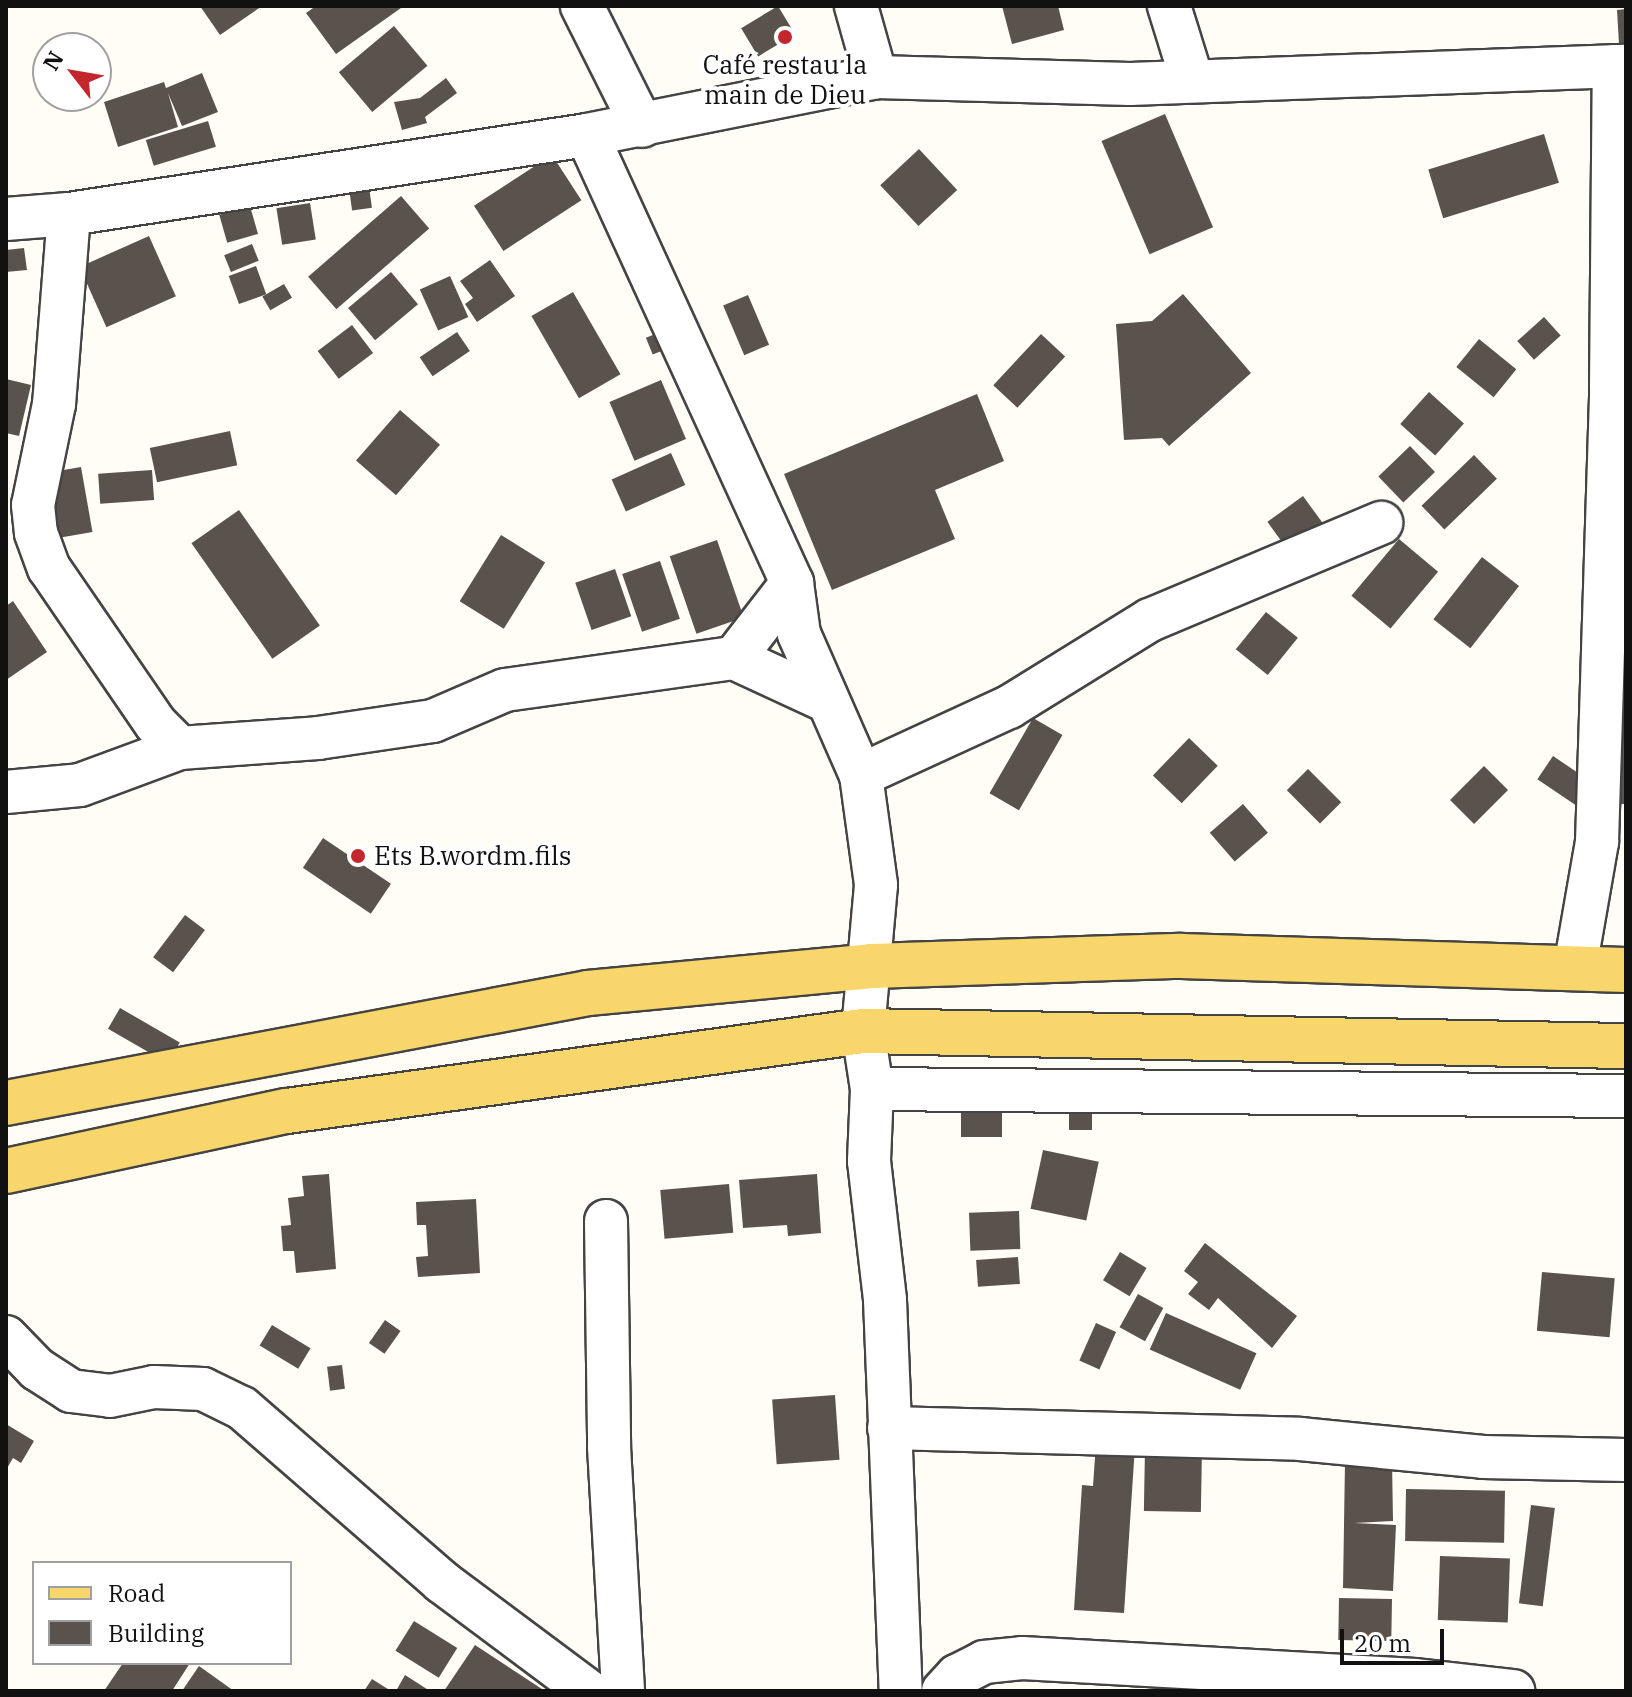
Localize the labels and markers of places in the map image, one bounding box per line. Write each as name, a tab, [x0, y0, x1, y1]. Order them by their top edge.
marker: Café restau la main de Dieu	[776, 28, 794, 46]
place label: Café restau la main de Dieu	[703, 49, 867, 110]
place label: Ets B.wordm.fils	[374, 840, 571, 872]
marker: Ets B.wordm.fils	[349, 847, 367, 865]

